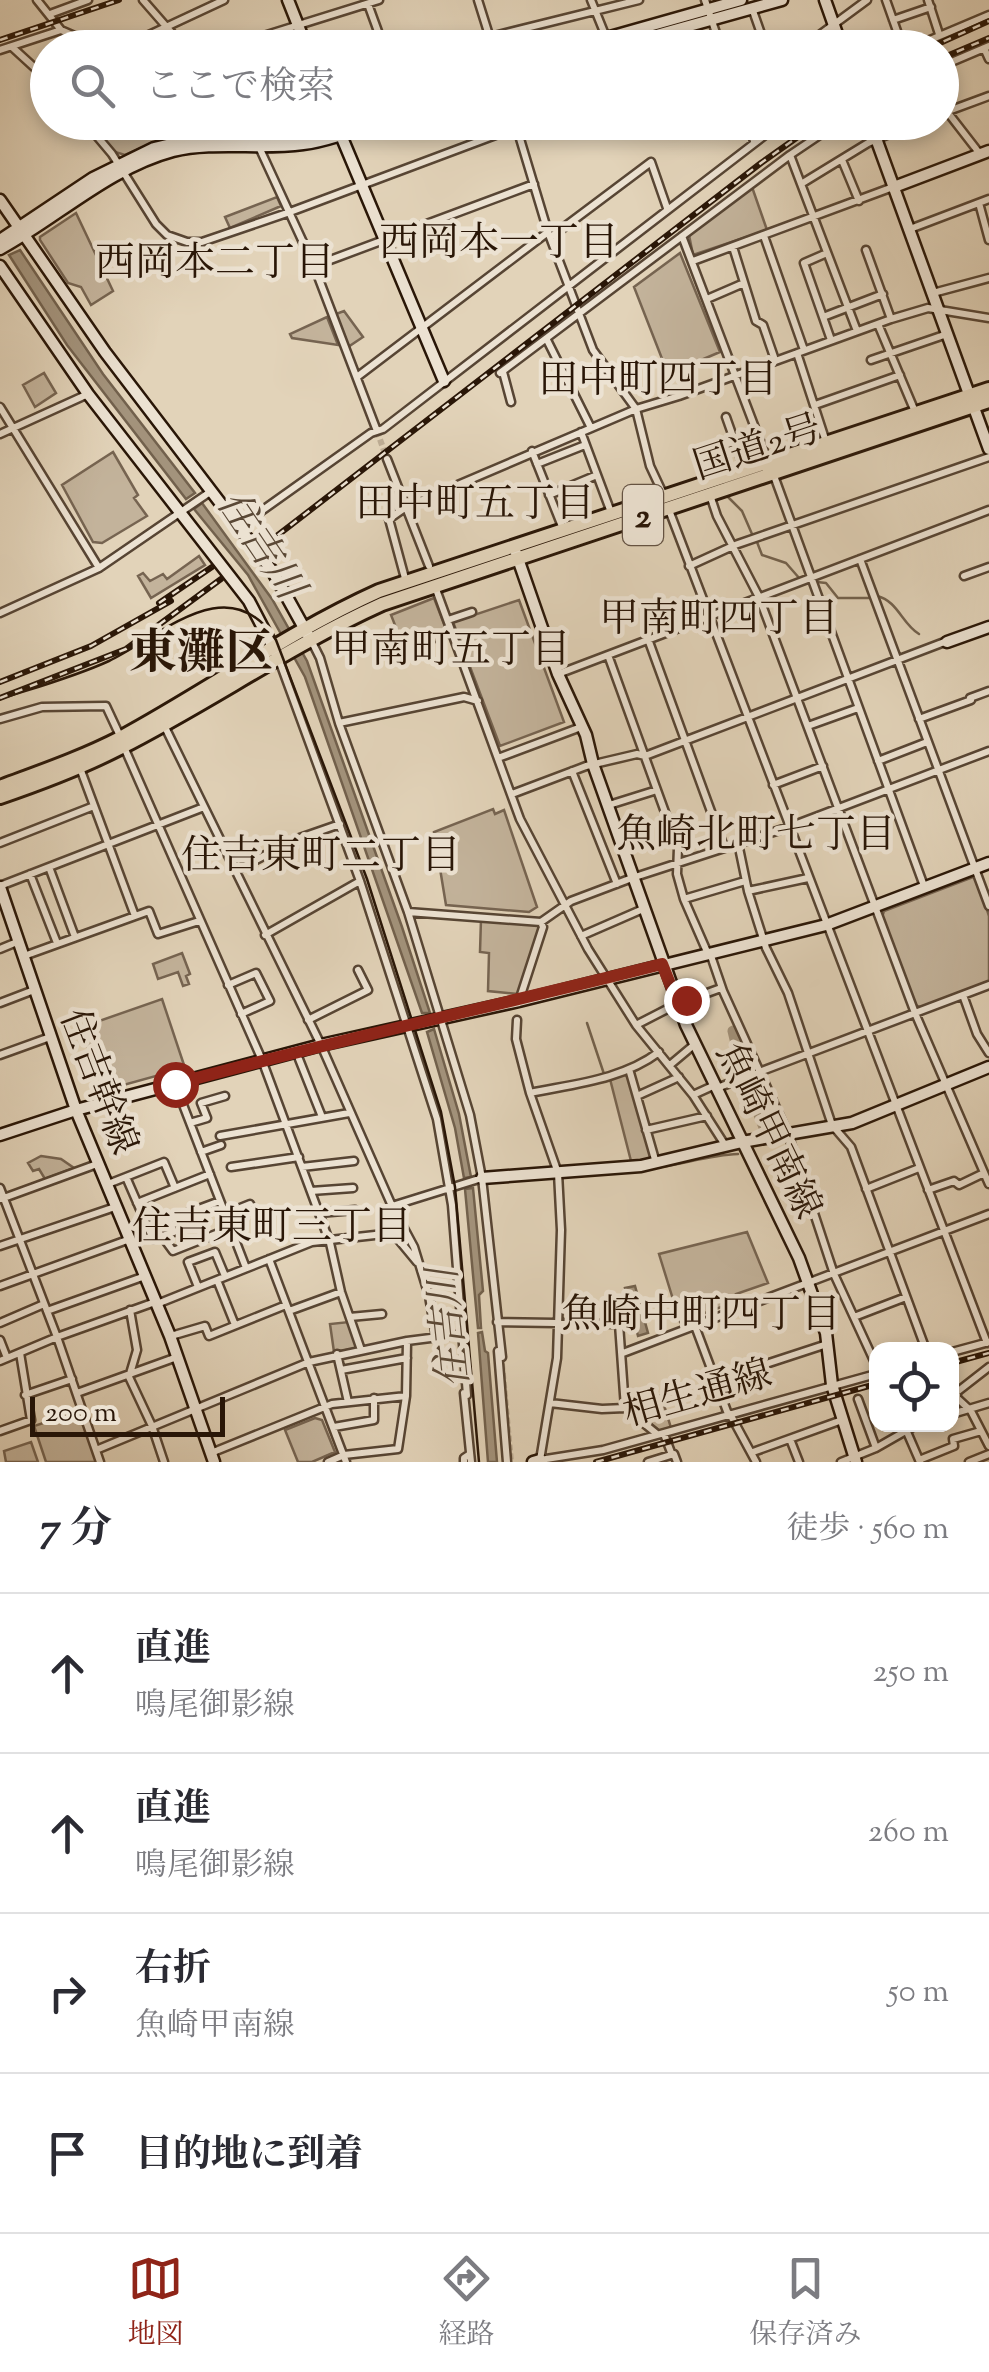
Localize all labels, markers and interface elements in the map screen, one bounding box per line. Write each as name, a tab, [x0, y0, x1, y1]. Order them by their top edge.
search box	[30, 30, 959, 140]
icon: search	[65, 58, 120, 113]
text: ここで検索	[145, 62, 335, 116]
district label: 西岡本一丁目	[379, 217, 619, 274]
district label: 西岡本二丁目	[95, 237, 335, 294]
district label: 田中町四丁目	[538, 354, 778, 411]
street label: 国道2号	[687, 404, 829, 496]
district label: 田中町五丁目	[355, 478, 595, 535]
water label: 住吉川	[201, 481, 318, 616]
road number: 2	[623, 485, 663, 545]
district label: 甲南町四丁目	[599, 593, 839, 650]
district label: 東灘区	[129, 622, 273, 691]
district label: 甲南町五丁目	[331, 624, 571, 681]
district label: 魚崎北町七丁目	[616, 809, 896, 866]
district label: 住吉東町二丁目	[181, 830, 461, 887]
route end	[664, 978, 710, 1024]
street label: 住吉幹線	[44, 1002, 149, 1163]
street label: 魚崎甲南線	[700, 1035, 832, 1229]
route start	[153, 1062, 199, 1108]
district label: 住吉東町三丁目	[132, 1201, 412, 1258]
water label: 住吉川	[416, 1261, 486, 1390]
district label: 魚崎中町四丁目	[561, 1289, 841, 1346]
map controls	[869, 1342, 959, 1432]
button: locate	[869, 1342, 959, 1432]
street label: 相生通線	[618, 1349, 779, 1443]
scale bar	[30, 1392, 225, 1436]
text: 200 m	[45, 1394, 117, 1434]
text: 7 分	[40, 1501, 112, 1561]
text: 徒歩 · 560 m	[786, 1507, 949, 1553]
text: 直進	[135, 1624, 211, 1678]
icon: ahead	[40, 1646, 95, 1701]
text: 250 m	[873, 1650, 949, 1696]
text: 鳴尾御影線	[135, 1684, 295, 1730]
text: 直進	[135, 1784, 211, 1838]
icon: ahead	[40, 1806, 95, 1861]
text: 260 m	[868, 1810, 949, 1856]
text: 鳴尾御影線	[135, 1844, 295, 1890]
text: 右折	[135, 1944, 211, 1998]
icon: right	[40, 1966, 95, 2021]
text: 50 m	[888, 1970, 949, 2016]
text: 魚崎甲南線	[135, 2004, 295, 2050]
icon: arrive	[40, 2126, 95, 2181]
text: 目的地に到着	[135, 2130, 363, 2184]
tab: 地図	[127, 2251, 184, 2356]
tab: 経路	[438, 2251, 495, 2356]
tab: 保存済み	[749, 2251, 862, 2356]

